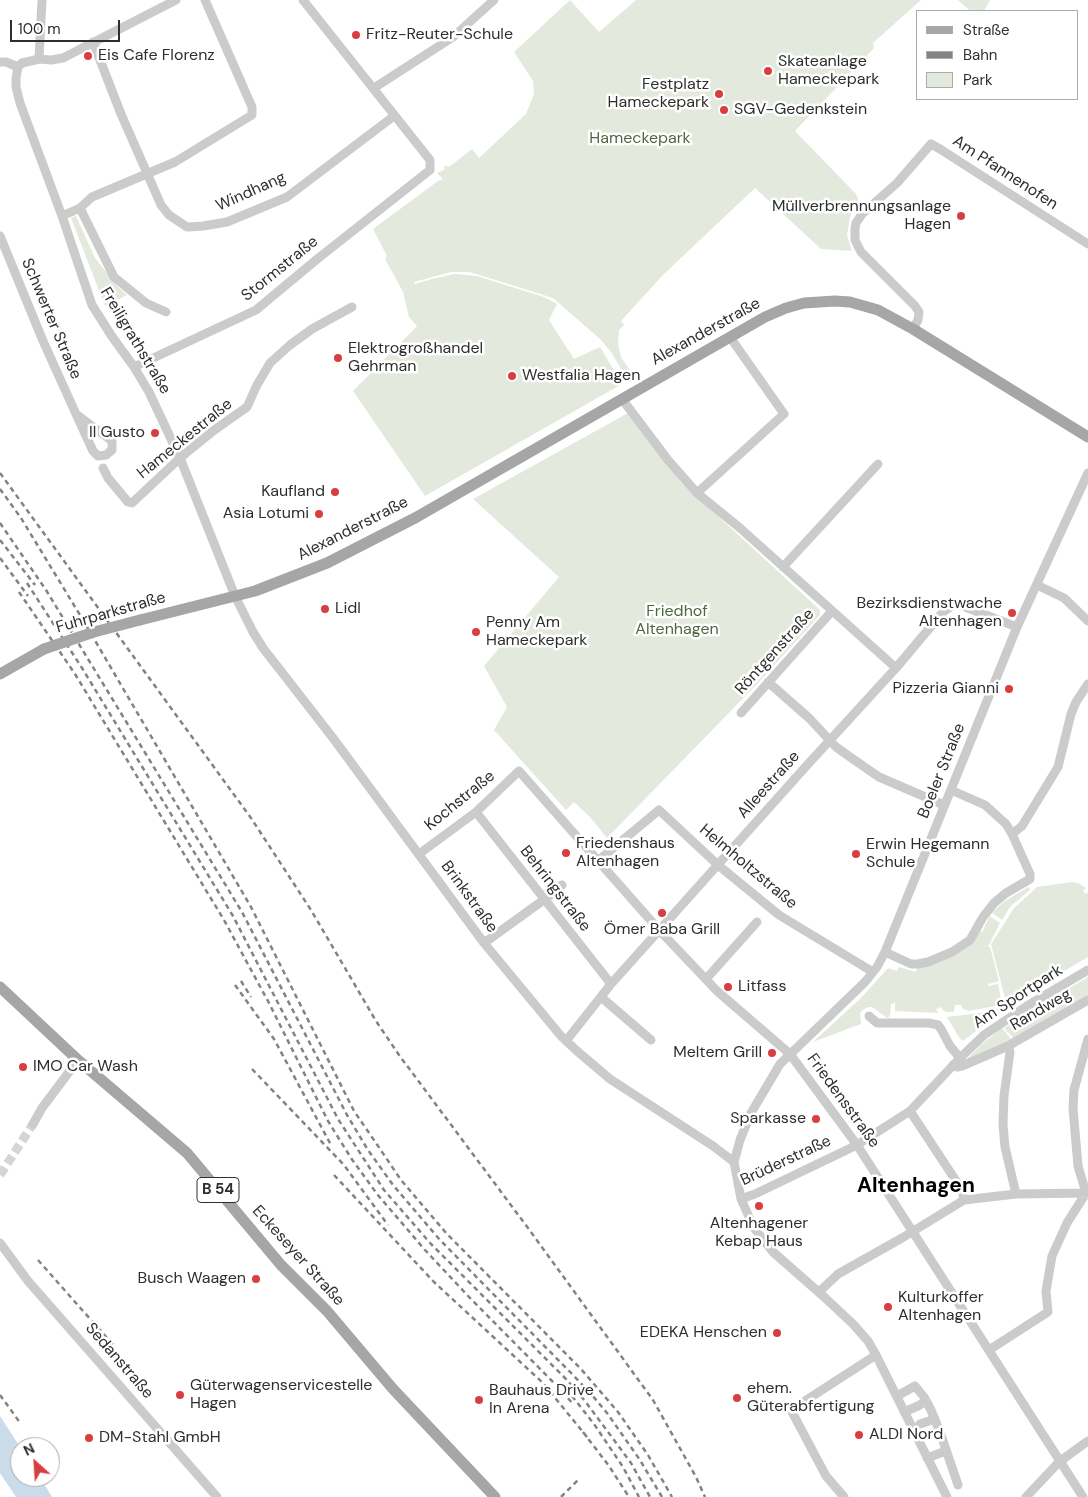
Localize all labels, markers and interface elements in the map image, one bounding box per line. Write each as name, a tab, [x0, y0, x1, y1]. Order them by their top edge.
scale bar	[12, 10, 122, 42]
legend	[916, 10, 1078, 100]
text: 100 m	[18, 19, 61, 39]
text: Straße	[963, 20, 1010, 40]
place label: Fritz-Reuter-Schule	[366, 25, 513, 45]
marker: Fritz-Reuter-Schule	[350, 29, 362, 41]
text: Bahn	[963, 45, 997, 65]
place label: Eis Cafe Florenz	[98, 46, 215, 66]
marker: Eis Cafe Florenz	[82, 50, 94, 62]
place label: Skateanlage Hameckepark	[778, 52, 879, 90]
marker: Skateanlage Hameckepark	[762, 65, 774, 77]
text: Park	[963, 70, 993, 90]
place label: Festplatz Hameckepark	[608, 75, 709, 113]
marker: Festplatz Hameckepark	[713, 88, 725, 100]
place label: SGV-Gedenkstein	[734, 100, 867, 120]
marker: SGV-Gedenkstein	[718, 104, 730, 116]
park label: Hameckepark	[589, 129, 691, 149]
street label: Am Pfannenofen	[949, 132, 1061, 214]
street label: Windhang	[213, 168, 289, 216]
place label: Müllverbrennungsanlage Hagen	[772, 197, 951, 235]
marker: Müllverbrennungsanlage Hagen	[955, 210, 967, 222]
street label: Stormstraße	[238, 232, 322, 306]
street label: Schwerter Straße	[17, 256, 85, 382]
street label: Freiligrathstraße	[96, 284, 174, 398]
street label: Alexanderstraße	[648, 294, 764, 370]
place label: Elektrogroßhandel Gehrman	[348, 339, 483, 377]
marker: Elektrogroßhandel Gehrman	[332, 352, 344, 364]
place label: Westfalia Hagen	[522, 366, 640, 386]
marker: Westfalia Hagen	[506, 370, 518, 382]
street label: Hameckestraße	[134, 395, 236, 483]
place label: Il Gusto	[89, 423, 145, 443]
marker: Il Gusto	[149, 427, 161, 439]
place label: Kaufland	[261, 482, 325, 502]
marker: Kaufland	[329, 486, 341, 498]
street label: Alexanderstraße	[294, 493, 412, 565]
place label: Asia Lotumi	[223, 504, 309, 524]
marker: Asia Lotumi	[313, 508, 325, 520]
street label: Fuhrparkstraße	[54, 588, 168, 638]
place label: Bezirksdienstwache Altenhagen	[856, 594, 1002, 632]
place label: Lidl	[335, 599, 361, 619]
park label: Friedhof Altenhagen	[635, 602, 719, 640]
marker: Lidl	[319, 603, 331, 615]
street label: Röntgenstraße	[731, 605, 819, 699]
marker: Bezirksdienstwache Altenhagen	[1006, 607, 1018, 619]
place label: Penny Am Hameckepark	[486, 613, 587, 651]
marker: Penny Am Hameckepark	[470, 626, 482, 638]
place label: Pizzeria Gianni	[893, 679, 999, 699]
marker: Pizzeria Gianni	[1003, 683, 1015, 695]
street label: Boeler Straße	[914, 721, 970, 821]
street label: Alleestraße	[734, 747, 804, 823]
street label: Kochstraße	[421, 767, 499, 835]
street label: Helmholtzstraße	[695, 821, 801, 913]
place label: Friedenshaus Altenhagen	[576, 834, 675, 872]
place label: Erwin Hegemann Schule	[866, 835, 989, 873]
street label: Behringstraße	[515, 842, 595, 936]
marker: Friedenshaus Altenhagen	[560, 847, 572, 859]
marker: Erwin Hegemann Schule	[850, 848, 862, 860]
street label: Brinkstraße	[436, 857, 502, 937]
marker: Ömer Baba Grill	[656, 907, 668, 919]
place label: Ömer Baba Grill	[604, 920, 720, 940]
street label: Am Sportpark	[970, 961, 1066, 1033]
place label: Litfass	[738, 977, 786, 997]
marker: Litfass	[722, 981, 734, 993]
street label: Randweg	[1007, 985, 1075, 1035]
place label: Meltem Grill	[673, 1043, 762, 1063]
marker: Meltem Grill	[766, 1047, 778, 1059]
street label: Friedensstraße	[802, 1050, 884, 1152]
place label: IMO Car Wash	[33, 1057, 138, 1077]
marker: IMO Car Wash	[17, 1061, 29, 1073]
place label: Sparkasse	[730, 1109, 806, 1129]
marker: Sparkasse	[810, 1113, 822, 1125]
street label: Brüderstraße	[738, 1132, 834, 1190]
district label: Altenhagen	[857, 1173, 975, 1199]
road number: B 54	[197, 1178, 239, 1202]
marker: Altenhagener Kebap Haus	[753, 1200, 765, 1212]
street label: Eckeseyer Straße	[248, 1202, 348, 1310]
place label: Altenhagener Kebap Haus	[710, 1214, 808, 1252]
place label: Busch Waagen	[138, 1269, 246, 1289]
marker: Busch Waagen	[250, 1273, 262, 1285]
place label: Kulturkoffer Altenhagen	[898, 1288, 984, 1326]
marker: Kulturkoffer Altenhagen	[882, 1301, 894, 1313]
street label: Sedanstraße	[81, 1319, 157, 1403]
place label: EDEKA Henschen	[640, 1323, 767, 1343]
marker: EDEKA Henschen	[771, 1327, 783, 1339]
place label: Güterwagenservicestelle Hagen	[190, 1376, 372, 1414]
place label: ehem. Güterabfertigung	[747, 1379, 875, 1417]
place label: Bauhaus Drive In Arena	[489, 1381, 594, 1419]
marker: Güterwagenservicestelle Hagen	[174, 1389, 186, 1401]
marker: ehem. Güterabfertigung	[731, 1392, 743, 1404]
marker: Bauhaus Drive In Arena	[473, 1394, 485, 1406]
place label: ALDI Nord	[869, 1425, 943, 1445]
place label: DM-Stahl GmbH	[99, 1428, 221, 1448]
marker: ALDI Nord	[853, 1429, 865, 1441]
marker: DM-Stahl GmbH	[83, 1432, 95, 1444]
north arrow	[10, 1437, 60, 1487]
text: N	[20, 1439, 37, 1460]

